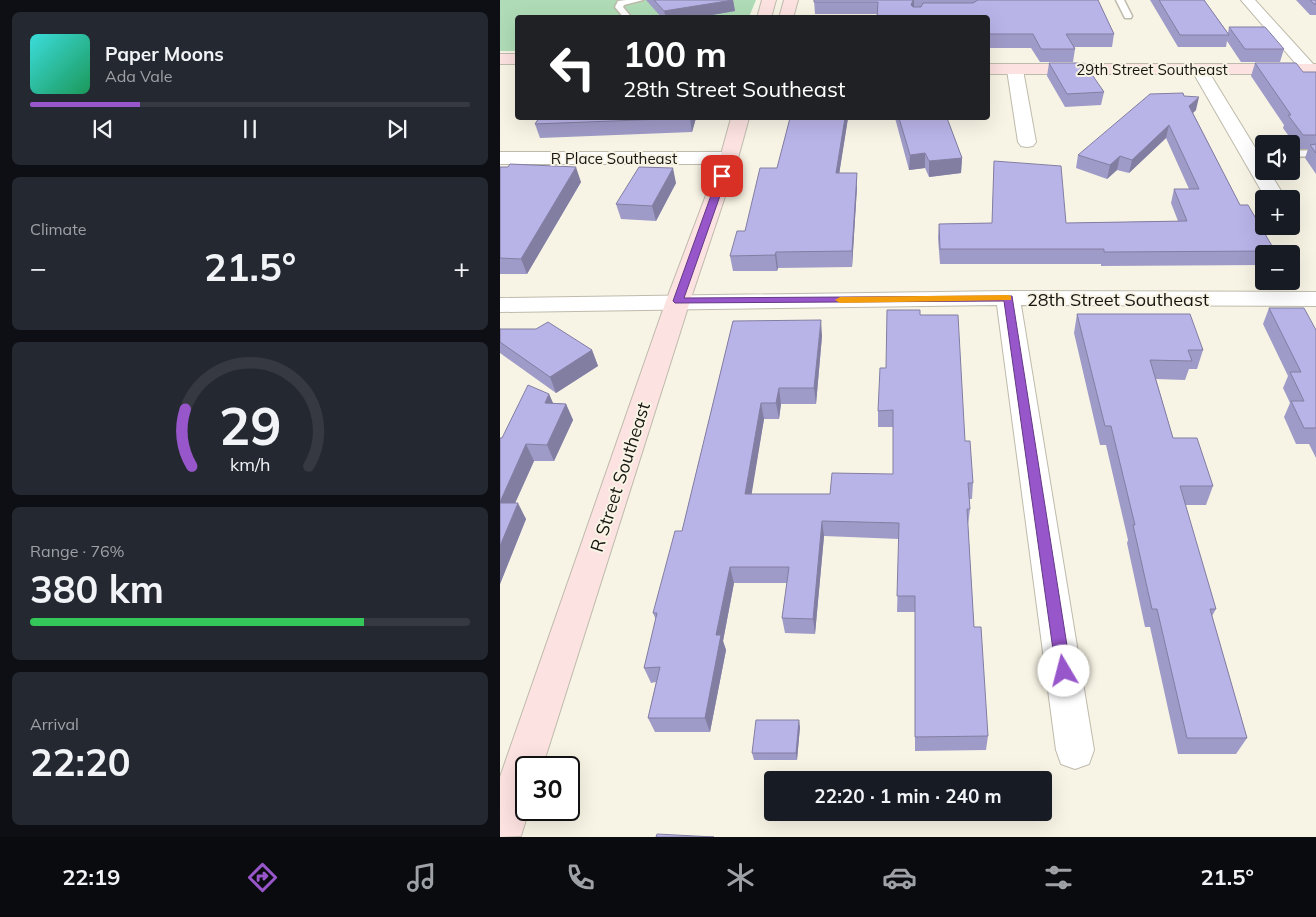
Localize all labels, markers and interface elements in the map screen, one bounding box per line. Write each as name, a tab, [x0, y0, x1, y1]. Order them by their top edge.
text: 100 m	[623, 32, 727, 76]
icon: left	[540, 35, 605, 100]
text: Paper Moons	[105, 42, 224, 66]
street label: 29th Street Southeast	[1076, 60, 1228, 79]
text: Ada Vale	[105, 66, 172, 86]
text: 28th Street Southeast	[623, 75, 846, 103]
icon: previous	[89, 115, 117, 143]
icon: pause	[236, 115, 264, 143]
icon: next	[383, 115, 411, 143]
map controls	[1255, 135, 1300, 290]
button: sound	[1255, 135, 1300, 180]
street label: R Place Southeast	[551, 149, 677, 168]
pin	[701, 155, 743, 197]
icon: arrive	[708, 162, 736, 190]
button: +	[1255, 190, 1300, 235]
text: Climate	[30, 219, 86, 239]
text: 21.5°	[204, 243, 296, 291]
button: −	[1255, 245, 1300, 290]
text: −	[30, 250, 47, 285]
text: +	[453, 250, 470, 285]
street label: 28th Street Southeast	[1027, 288, 1209, 311]
text: 29	[219, 393, 281, 458]
street label: R Street Southeast	[585, 399, 655, 555]
text: km/h	[230, 453, 270, 475]
text: Range · 76%	[30, 541, 125, 561]
text: 380 km	[30, 565, 164, 613]
position arrow	[1037, 644, 1089, 696]
text: Arrival	[30, 714, 79, 734]
text: 22:20	[30, 738, 131, 786]
speed limit sign: 30	[515, 756, 580, 821]
text: 22:20 · 1 min · 240 m	[814, 784, 1002, 808]
icon: directions	[245, 860, 280, 895]
icon: music	[404, 860, 439, 895]
icon: phone	[563, 860, 598, 895]
icon: climate	[723, 860, 758, 895]
icon: car	[882, 860, 917, 895]
icon: filters	[1041, 860, 1076, 895]
text: 22:19	[62, 863, 120, 891]
text: 21.5°	[1200, 863, 1254, 891]

